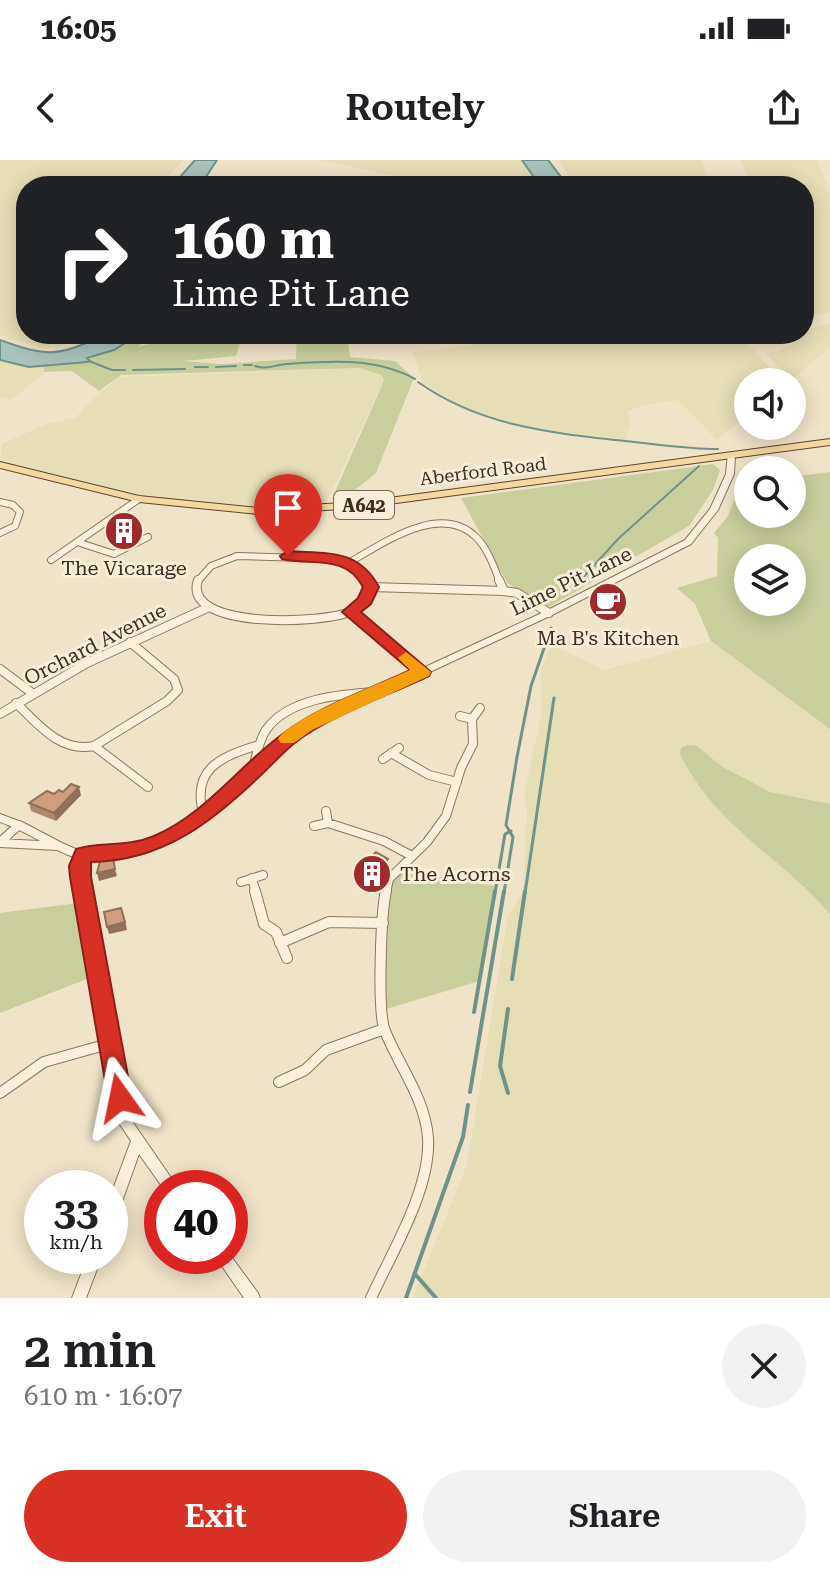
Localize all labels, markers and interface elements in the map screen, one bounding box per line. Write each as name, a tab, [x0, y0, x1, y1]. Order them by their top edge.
text: 16:05	[40, 11, 117, 46]
icon: back	[24, 86, 68, 130]
icon: share	[762, 86, 806, 130]
text: Routely	[345, 87, 485, 129]
text: 160 m	[172, 206, 334, 272]
icon: right	[40, 208, 144, 312]
text: Lime Pit Lane	[172, 273, 410, 315]
map controls	[734, 368, 806, 616]
button: sound	[734, 368, 806, 440]
street label: Aberford Road	[419, 453, 548, 489]
button: search	[734, 456, 806, 528]
pin	[254, 474, 322, 556]
icon: arrive	[266, 486, 310, 530]
road number: A642	[334, 491, 394, 519]
building icon: The Vicarage	[103, 510, 145, 552]
street label: Lime Pit Lane	[506, 541, 636, 621]
button: layers	[734, 544, 806, 616]
place label: The Vicarage	[61, 556, 187, 580]
cafe icon: Ma B's Kitchen	[587, 581, 629, 623]
street label: Orchard Avenue	[20, 598, 170, 690]
place label: Ma B's Kitchen	[537, 626, 679, 650]
building icon: The Acorns	[351, 853, 393, 895]
place label: The Acorns	[400, 862, 510, 886]
position arrow	[78, 1056, 162, 1140]
speed limit sign: 40	[144, 1170, 248, 1274]
text: 33	[54, 1188, 98, 1235]
text: km/h	[49, 1230, 103, 1254]
text: 2 min	[24, 1323, 156, 1379]
button: close	[722, 1324, 806, 1408]
text: 610 m · 16:07	[24, 1381, 183, 1411]
button: Exit	[24, 1470, 407, 1562]
button: Share	[423, 1470, 806, 1562]

